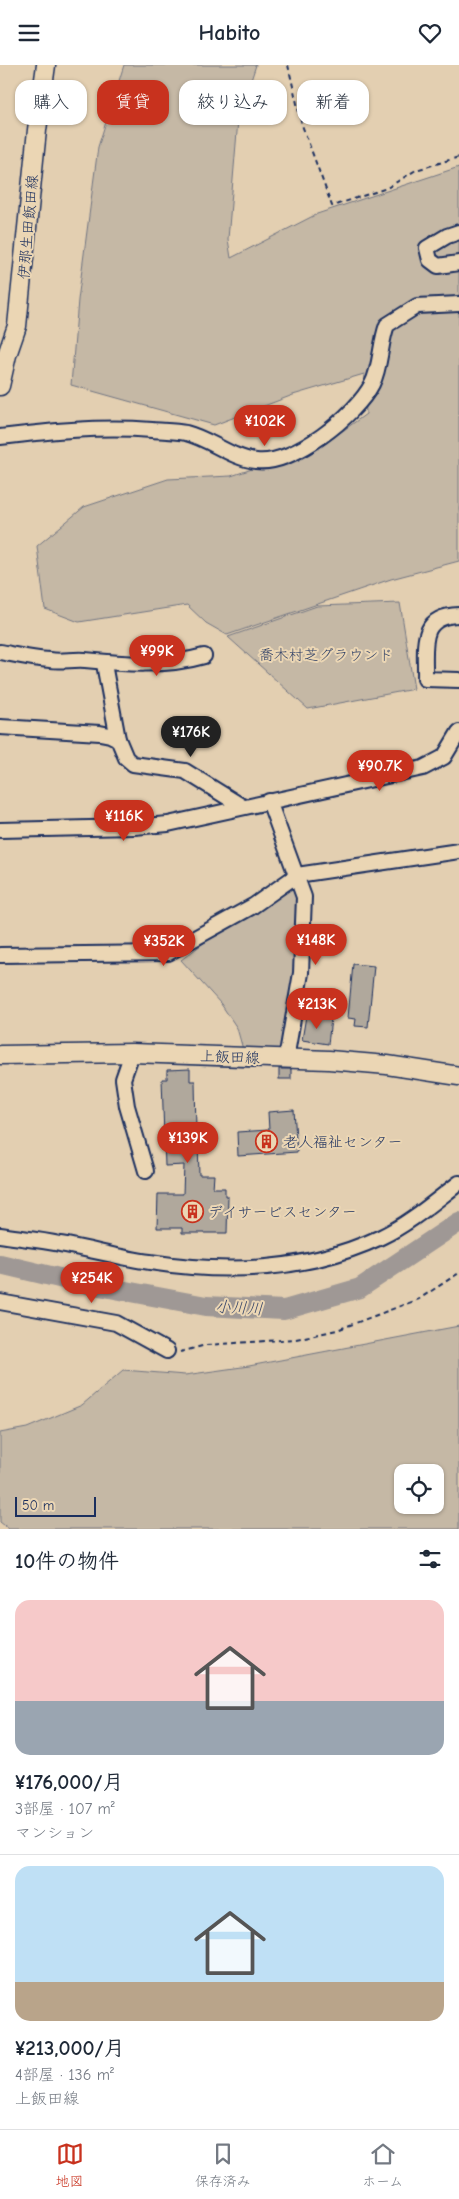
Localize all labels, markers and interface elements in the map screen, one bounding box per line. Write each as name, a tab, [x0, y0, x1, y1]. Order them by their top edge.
icon: menu	[15, 19, 43, 47]
icon: heart	[416, 19, 444, 47]
text: Habito	[199, 20, 260, 46]
chip: 購入	[15, 80, 87, 125]
chip: 賃貸	[97, 80, 169, 125]
chip: 絞り込み	[179, 80, 287, 125]
chip: 新着	[297, 80, 369, 125]
street label: 伊那生田飯田線	[14, 174, 42, 280]
pin: ¥102K	[230, 405, 300, 447]
text: ¥102K	[245, 412, 285, 430]
pin: ¥99K	[127, 635, 187, 677]
text: ¥99K	[140, 642, 174, 660]
park label: 喬木村芝グラウンド	[258, 646, 394, 664]
pin: ¥176K	[156, 715, 226, 758]
text: ¥176K	[172, 723, 210, 741]
pin: ¥90.7K	[339, 749, 421, 792]
text: ¥90.7K	[358, 757, 402, 775]
pin: ¥116K	[89, 799, 159, 842]
text: ¥116K	[105, 807, 143, 825]
pin: ¥148K	[281, 923, 351, 966]
pin: ¥352K	[129, 925, 199, 967]
text: ¥148K	[297, 931, 335, 949]
text: ¥352K	[143, 932, 185, 950]
pin: ¥213K	[282, 987, 352, 1030]
text: ¥213K	[297, 995, 337, 1013]
street label: 上飯田線	[200, 1047, 260, 1067]
pin: ¥139K	[153, 1121, 223, 1164]
text: ¥139K	[168, 1129, 208, 1147]
building icon: 老人福祉センター	[255, 1130, 279, 1154]
place label: 老人福祉センター	[283, 1133, 402, 1151]
building icon: デイサービスセンター	[180, 1200, 204, 1224]
place label: デイサービスセンター	[208, 1203, 357, 1221]
pin: ¥254K	[57, 1261, 127, 1304]
text: ¥254K	[72, 1269, 112, 1287]
water label: 小川川	[215, 1298, 263, 1318]
map controls	[394, 1464, 444, 1514]
button: locate	[394, 1464, 444, 1514]
scale bar	[15, 1494, 96, 1517]
text: 50 m	[22, 1497, 54, 1514]
icon: filters	[416, 1545, 444, 1573]
text: 10件の物件	[15, 1549, 119, 1573]
icon: home	[185, 1633, 275, 1723]
text: ¥176,000/月	[15, 1770, 123, 1794]
text: 3部屋 · 107 m²	[15, 1800, 115, 1818]
text: マンション	[15, 1824, 94, 1842]
icon: home	[185, 1898, 275, 1988]
text: ¥213,000/月	[15, 2036, 125, 2060]
text: 4部屋 · 136 m²	[15, 2066, 114, 2084]
text: 上飯田線	[15, 2090, 79, 2108]
tab: 地図	[56, 2140, 84, 2190]
tab: 保存済み	[195, 2140, 251, 2190]
tab: ホーム	[362, 2140, 403, 2190]

